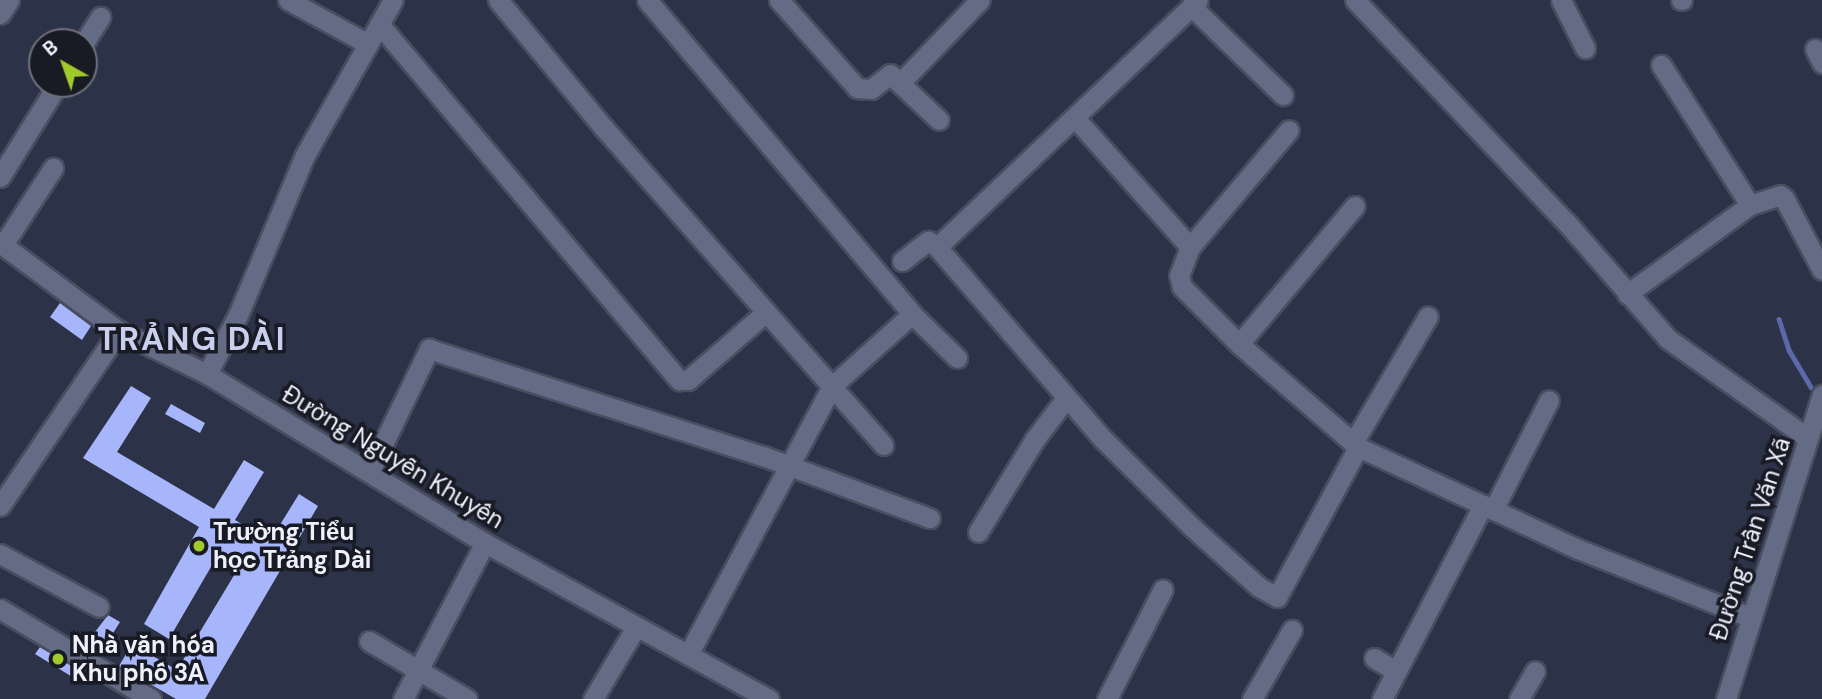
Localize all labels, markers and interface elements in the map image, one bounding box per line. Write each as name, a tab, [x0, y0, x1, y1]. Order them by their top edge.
north arrow	[28, 28, 98, 98]
text: B	[38, 35, 63, 62]
district label: TRẢNG DÀI	[99, 320, 285, 358]
street label: Đường Nguyễn Khuyến	[277, 379, 509, 535]
street label: Đường Trần Văn Xã	[1704, 434, 1796, 644]
place label: Trường Tiểu học Trảng Dài	[213, 518, 371, 574]
marker: Trường Tiểu học Trảng Dài	[191, 538, 207, 554]
place label: Nhà văn hóa Khu phố 3A	[72, 631, 215, 687]
marker: Nhà văn hóa Khu phố 3A	[50, 651, 66, 667]

